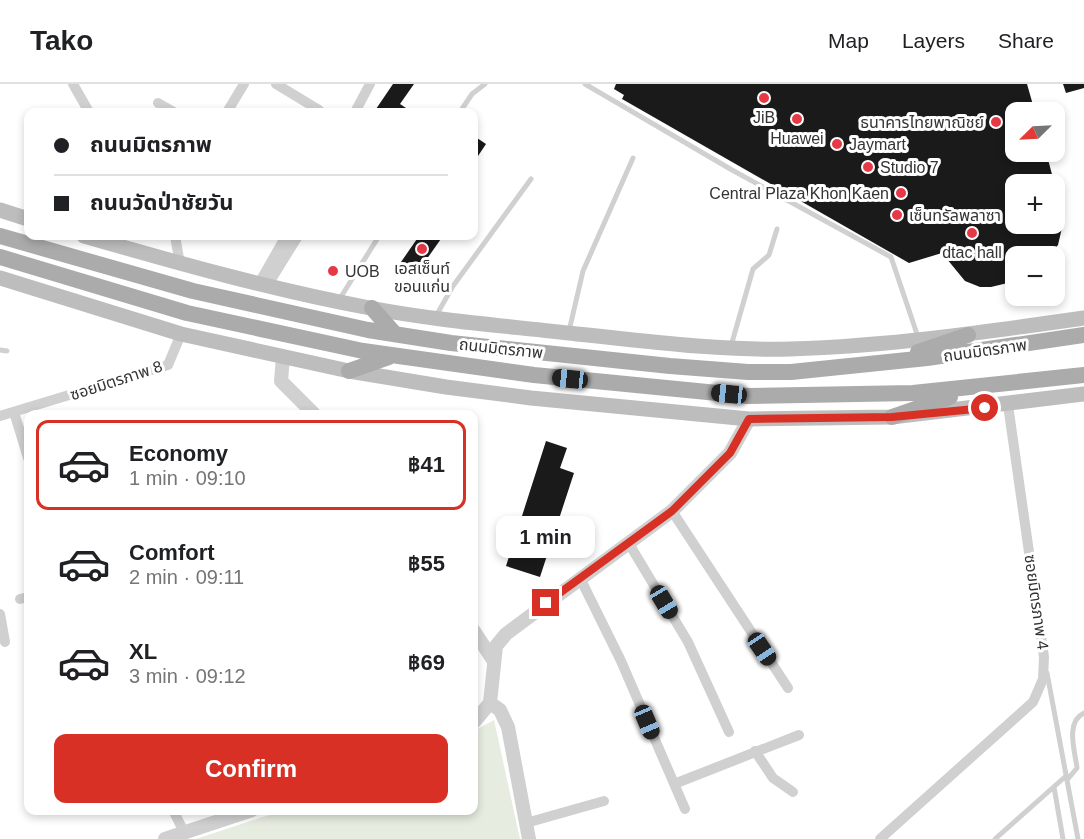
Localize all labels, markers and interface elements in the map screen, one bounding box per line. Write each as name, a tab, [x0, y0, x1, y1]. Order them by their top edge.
text: Tako	[30, 25, 93, 56]
text: Map	[828, 29, 869, 52]
text: Layers	[902, 29, 965, 52]
text: Share	[998, 29, 1054, 52]
marker: JiB	[757, 91, 771, 105]
north arrow	[1005, 102, 1065, 162]
map controls	[1005, 102, 1065, 306]
place label: JiB	[753, 109, 775, 126]
marker: Huawei	[790, 112, 804, 126]
place label: ธนาคารไทยพาณิชย์	[860, 114, 984, 131]
marker: ธนาคารไทยพาณิชย์	[989, 115, 1003, 129]
place label: Huawei	[770, 130, 824, 147]
text: ถนนมิตรภาพ	[90, 132, 212, 157]
place label: Jaymart	[849, 136, 906, 153]
marker: Jaymart	[830, 137, 844, 151]
place label: Studio 7	[880, 159, 939, 176]
marker: Studio 7	[861, 160, 875, 174]
button: +	[1005, 174, 1065, 234]
place label: Central Plaza Khon Kaen	[709, 185, 889, 202]
marker: Central Plaza Khon Kaen	[894, 186, 908, 200]
text: ถนนวัดป่าชัยวัน	[90, 190, 233, 215]
place label: เซ็นทรัลพลาซา	[909, 207, 1001, 224]
marker: เซ็นทรัลพลาซา	[890, 208, 904, 222]
marker: dtac hall	[965, 226, 979, 240]
marker: เอสเซ็นท์ ขอนแก่น	[415, 242, 429, 256]
place label: dtac hall	[942, 244, 1002, 261]
button: −	[1005, 246, 1065, 306]
place label: เอสเซ็นท์ ขอนแก่น	[394, 260, 450, 295]
place label: UOB	[345, 263, 380, 280]
marker: UOB	[326, 264, 340, 278]
street label: ถนนมิตรภาพ	[458, 336, 544, 361]
street label: ถนนมิตรภาพ	[942, 336, 1028, 365]
street label: ซอยมิตรภาพ 8	[68, 358, 165, 403]
car	[551, 368, 589, 390]
car	[710, 383, 748, 405]
route start	[971, 394, 998, 421]
icon: car	[57, 438, 111, 492]
text: Economy	[129, 441, 228, 466]
text: ฿41	[408, 452, 445, 477]
text: 1 min · 09:10	[129, 467, 246, 489]
callout: 1 min	[496, 516, 596, 558]
text: 1 min	[519, 526, 572, 548]
icon: car	[57, 537, 111, 591]
text: Comfort	[129, 540, 215, 565]
text: ฿55	[408, 551, 445, 576]
street label: ซอยมิตรภาพ 4	[1021, 553, 1052, 651]
text: 2 min · 09:11	[129, 566, 244, 588]
car	[647, 582, 681, 622]
route end	[532, 589, 559, 616]
car	[744, 629, 780, 669]
icon: car	[57, 636, 111, 690]
text: XL	[129, 639, 157, 664]
text: ฿69	[408, 650, 445, 675]
text: 3 min · 09:12	[129, 665, 246, 687]
car	[632, 702, 662, 742]
button: Confirm	[54, 734, 448, 803]

